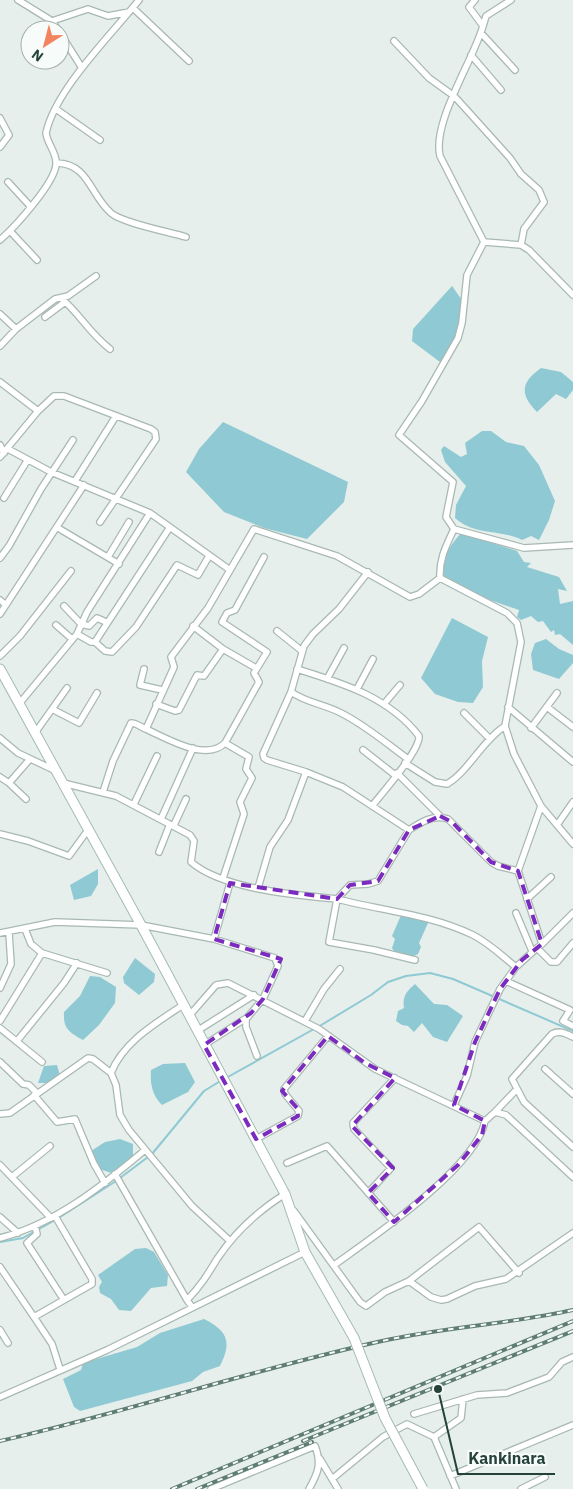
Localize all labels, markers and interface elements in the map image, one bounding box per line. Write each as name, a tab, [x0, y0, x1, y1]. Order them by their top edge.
north arrow	[20, 20, 70, 70]
text: N	[28, 45, 47, 66]
callout: Kankinara	[458, 1443, 555, 1474]
text: Kankinara	[468, 1448, 546, 1468]

